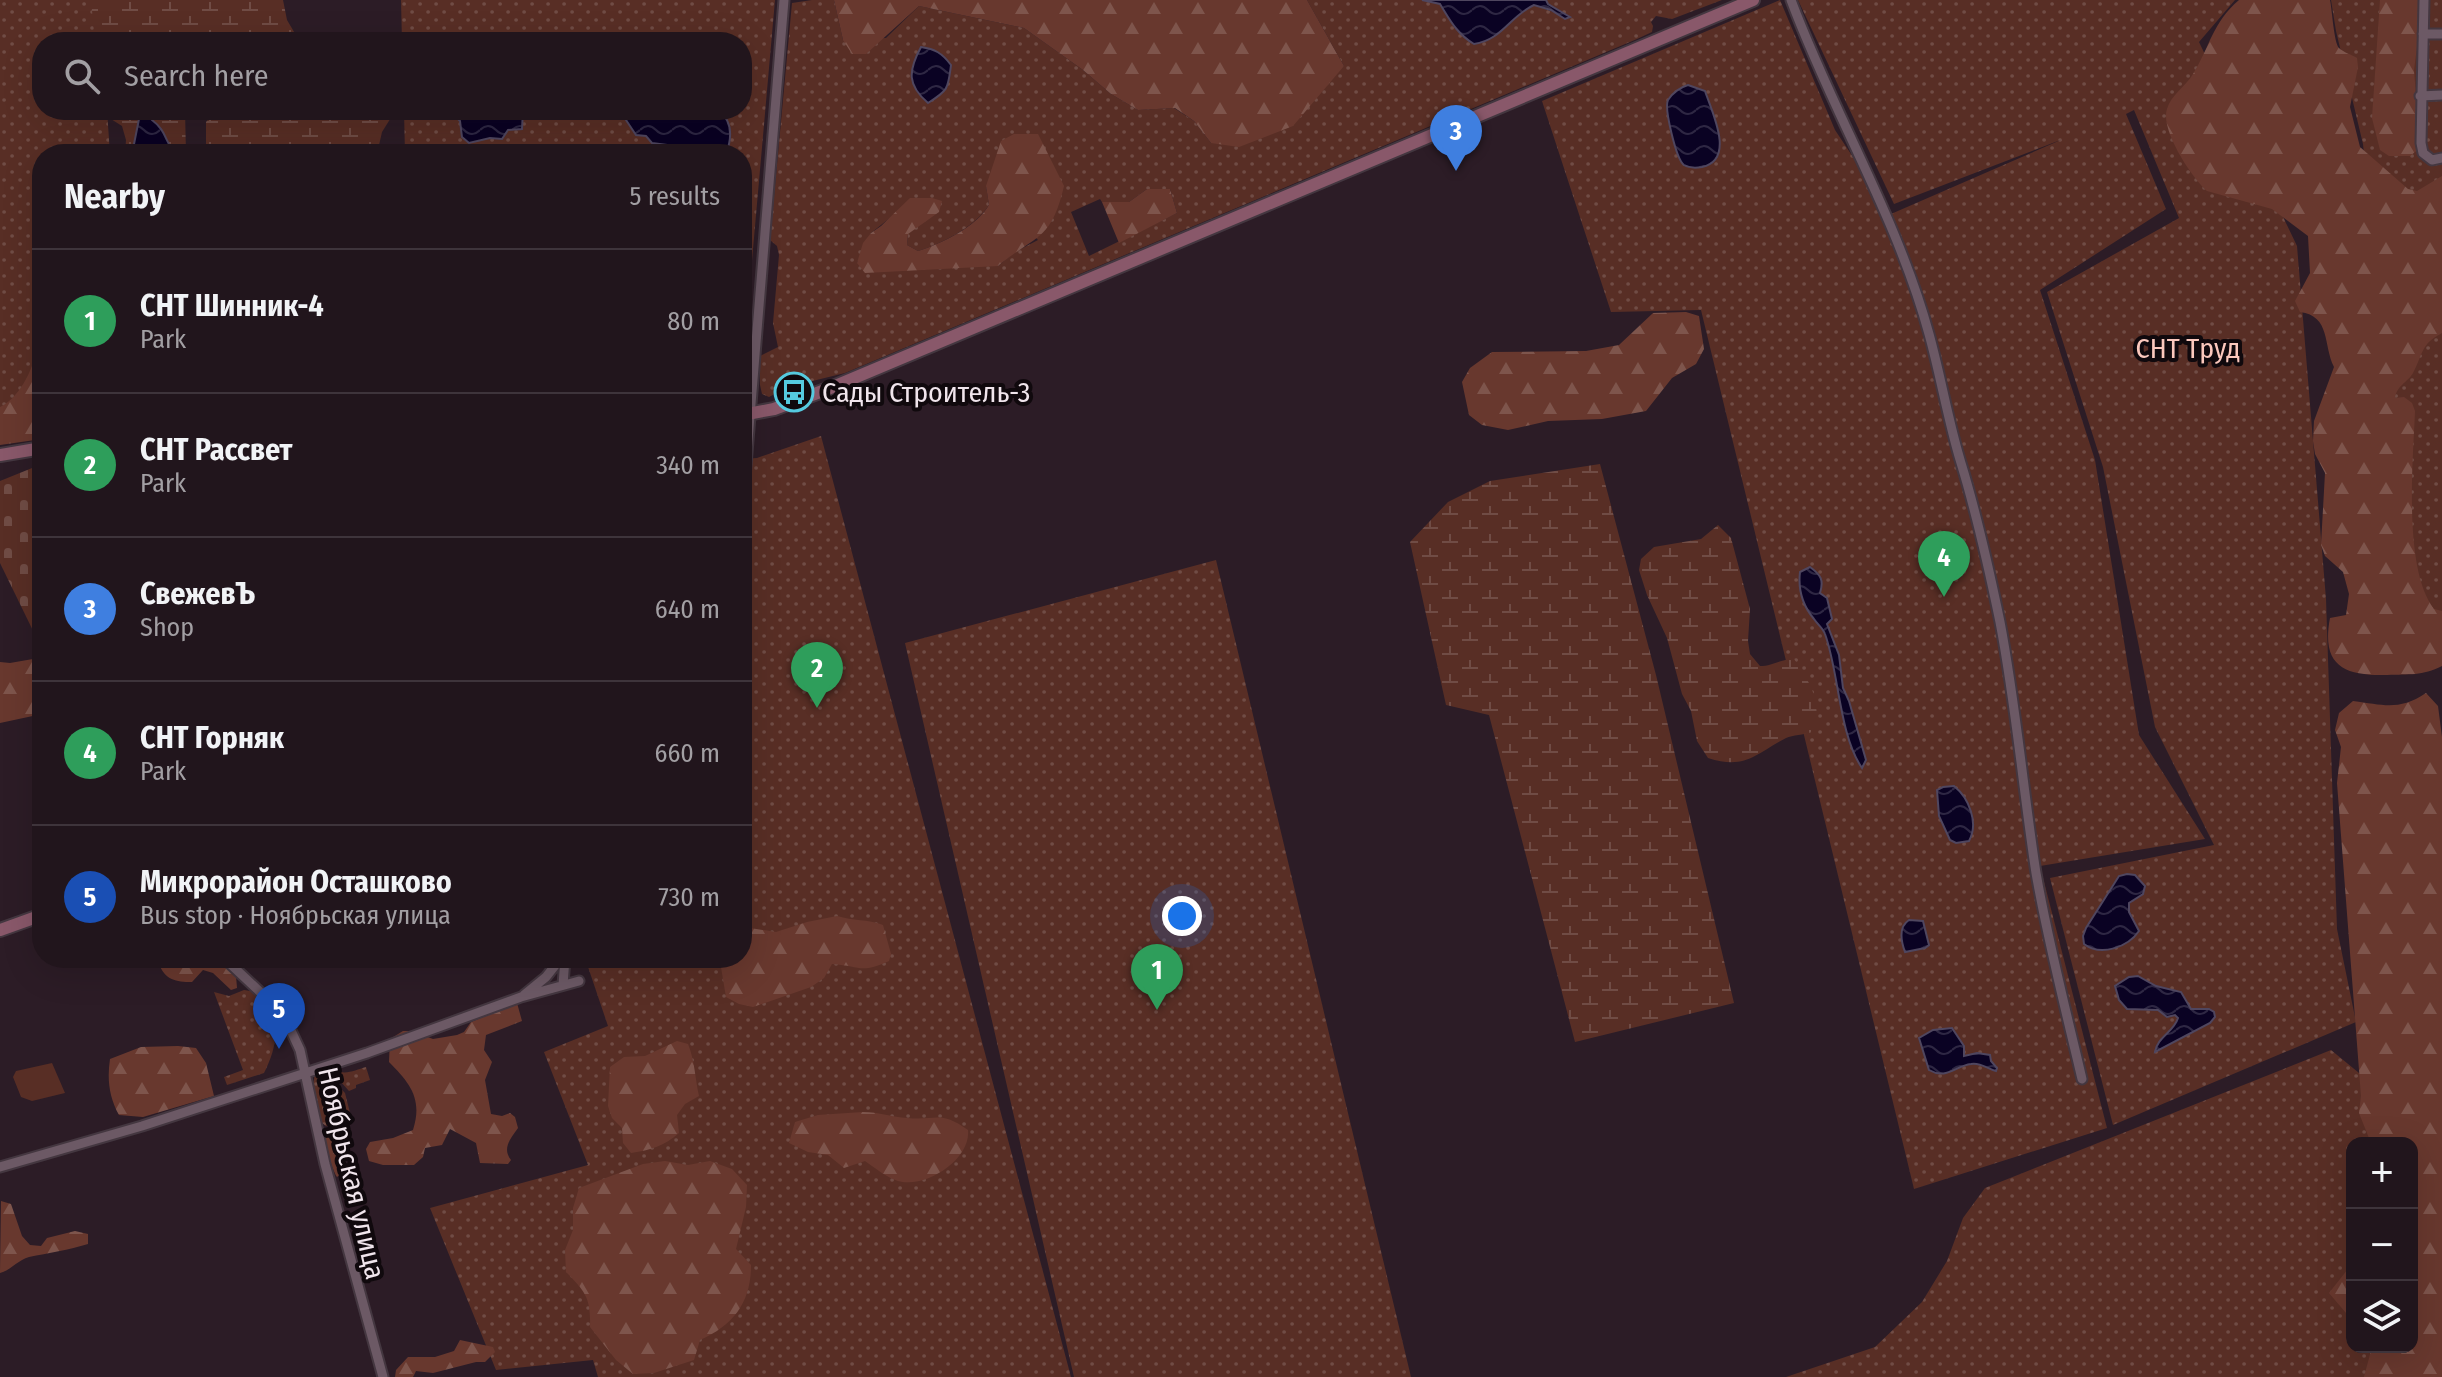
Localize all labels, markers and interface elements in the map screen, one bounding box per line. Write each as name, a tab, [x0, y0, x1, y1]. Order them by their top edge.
search box	[32, 32, 752, 120]
icon: search	[60, 54, 104, 98]
text: Search here	[124, 58, 269, 94]
pin: 3	[1430, 105, 1482, 171]
text: Nearby	[64, 176, 165, 217]
text: 5 results	[630, 181, 720, 212]
text: СНТ Шинник-4	[140, 288, 324, 324]
text: 1	[85, 306, 96, 337]
text: 80 m	[667, 306, 720, 337]
text: Park	[140, 324, 186, 355]
park label: СНТ Труд	[2136, 332, 2240, 365]
bus stop icon: Сады Строитель-3	[773, 371, 815, 413]
place label: Сады Строитель-3	[822, 376, 1030, 409]
text: СНТ Рассвет	[140, 432, 292, 468]
text: 2	[84, 450, 96, 481]
text: 340 m	[656, 450, 720, 481]
text: Park	[140, 468, 186, 499]
pin: 4	[1918, 531, 1970, 597]
text: СвежевЪ	[140, 576, 255, 612]
text: 3	[84, 594, 96, 625]
text: 640 m	[655, 594, 720, 625]
text: Shop	[140, 612, 194, 643]
pin: 2	[791, 642, 843, 708]
text: СНТ Горняк	[140, 720, 284, 756]
text: 4	[83, 738, 97, 769]
text: 660 m	[655, 738, 720, 769]
text: Park	[140, 756, 186, 787]
text: Микрорайон Осташково	[140, 864, 452, 900]
text: 5	[84, 882, 96, 913]
text: 730 m	[658, 882, 720, 913]
your location	[1162, 896, 1202, 936]
text: Bus stop · Ноябрьская улица	[140, 900, 451, 931]
pin: 1	[1131, 944, 1183, 1010]
pin: 5	[253, 983, 305, 1049]
street label: Ноябрьская улица	[311, 1064, 392, 1282]
map controls	[2346, 1137, 2418, 1353]
button: +	[2346, 1137, 2418, 1209]
button: −	[2346, 1209, 2418, 1281]
button: layers	[2346, 1281, 2418, 1353]

